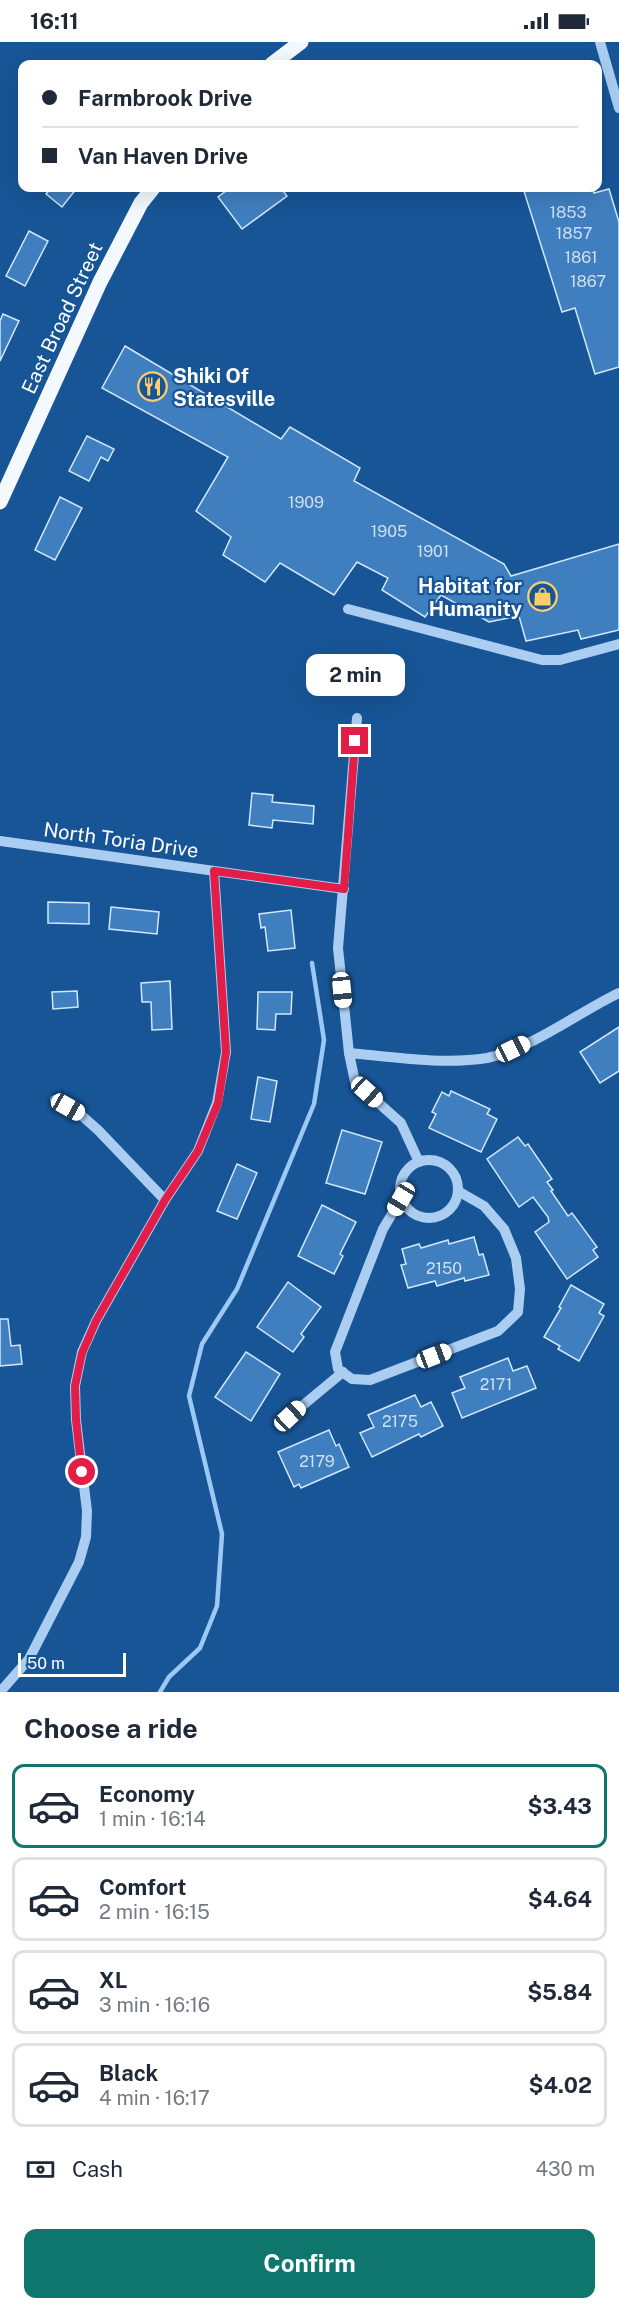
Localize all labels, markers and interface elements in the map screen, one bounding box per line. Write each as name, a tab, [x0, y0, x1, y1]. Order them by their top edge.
text: 16:11	[30, 8, 79, 34]
text: Farmbrook Drive	[78, 85, 253, 111]
text: Van Haven Drive	[78, 143, 248, 169]
house number: 1853	[549, 203, 587, 222]
house number: 1857	[556, 224, 592, 243]
street label: East Broad Street	[16, 238, 108, 398]
house number: 1861	[564, 248, 598, 267]
house number: 1867	[570, 272, 606, 291]
place label: Shiki Of Statesville	[173, 364, 275, 411]
restaurant icon: Shiki Of Statesville	[136, 371, 168, 403]
house number: 1909	[288, 493, 324, 512]
house number: 1905	[371, 522, 407, 541]
house number: 1901	[417, 542, 449, 561]
place label: Habitat for Humanity	[418, 574, 522, 621]
shop icon: Habitat for Humanity	[527, 581, 559, 613]
callout: 2 min	[306, 654, 404, 696]
text: 2 min	[329, 663, 382, 687]
route end	[341, 727, 368, 754]
street label: North Toria Drive	[42, 817, 200, 863]
car	[331, 971, 353, 1009]
car	[493, 1033, 533, 1065]
car	[348, 1073, 386, 1111]
car	[48, 1090, 88, 1124]
car	[384, 1179, 418, 1219]
house number: 2150	[426, 1259, 462, 1278]
car	[414, 1341, 454, 1371]
house number: 2171	[480, 1375, 512, 1394]
car	[271, 1397, 309, 1435]
house number: 2175	[382, 1412, 418, 1431]
house number: 2179	[299, 1452, 335, 1471]
route start	[68, 1458, 95, 1485]
scale bar	[18, 1650, 126, 1678]
text: 50 m	[27, 1654, 65, 1673]
text: Choose a ride	[24, 1712, 198, 1744]
icon: car	[27, 1779, 81, 1833]
text: Economy	[99, 1781, 195, 1807]
text: $3.43	[527, 1793, 592, 1819]
text: 1 min · 16:14	[99, 1807, 206, 1831]
icon: car	[27, 1872, 81, 1926]
text: Comfort	[99, 1874, 186, 1900]
text: $4.64	[528, 1886, 592, 1912]
text: 2 min · 16:15	[99, 1900, 210, 1924]
icon: car	[27, 1965, 81, 2019]
text: XL	[99, 1967, 127, 1993]
text: $5.84	[527, 1979, 592, 2005]
text: 3 min · 16:16	[99, 1993, 210, 2017]
icon: car	[27, 2058, 81, 2112]
text: Black	[99, 2060, 158, 2086]
text: $4.02	[529, 2072, 592, 2098]
text: 4 min · 16:17	[99, 2086, 210, 2110]
icon: cash	[24, 2153, 57, 2186]
text: Cash	[72, 2156, 123, 2182]
text: 430 m	[536, 2157, 595, 2181]
button: Confirm	[24, 2229, 595, 2298]

